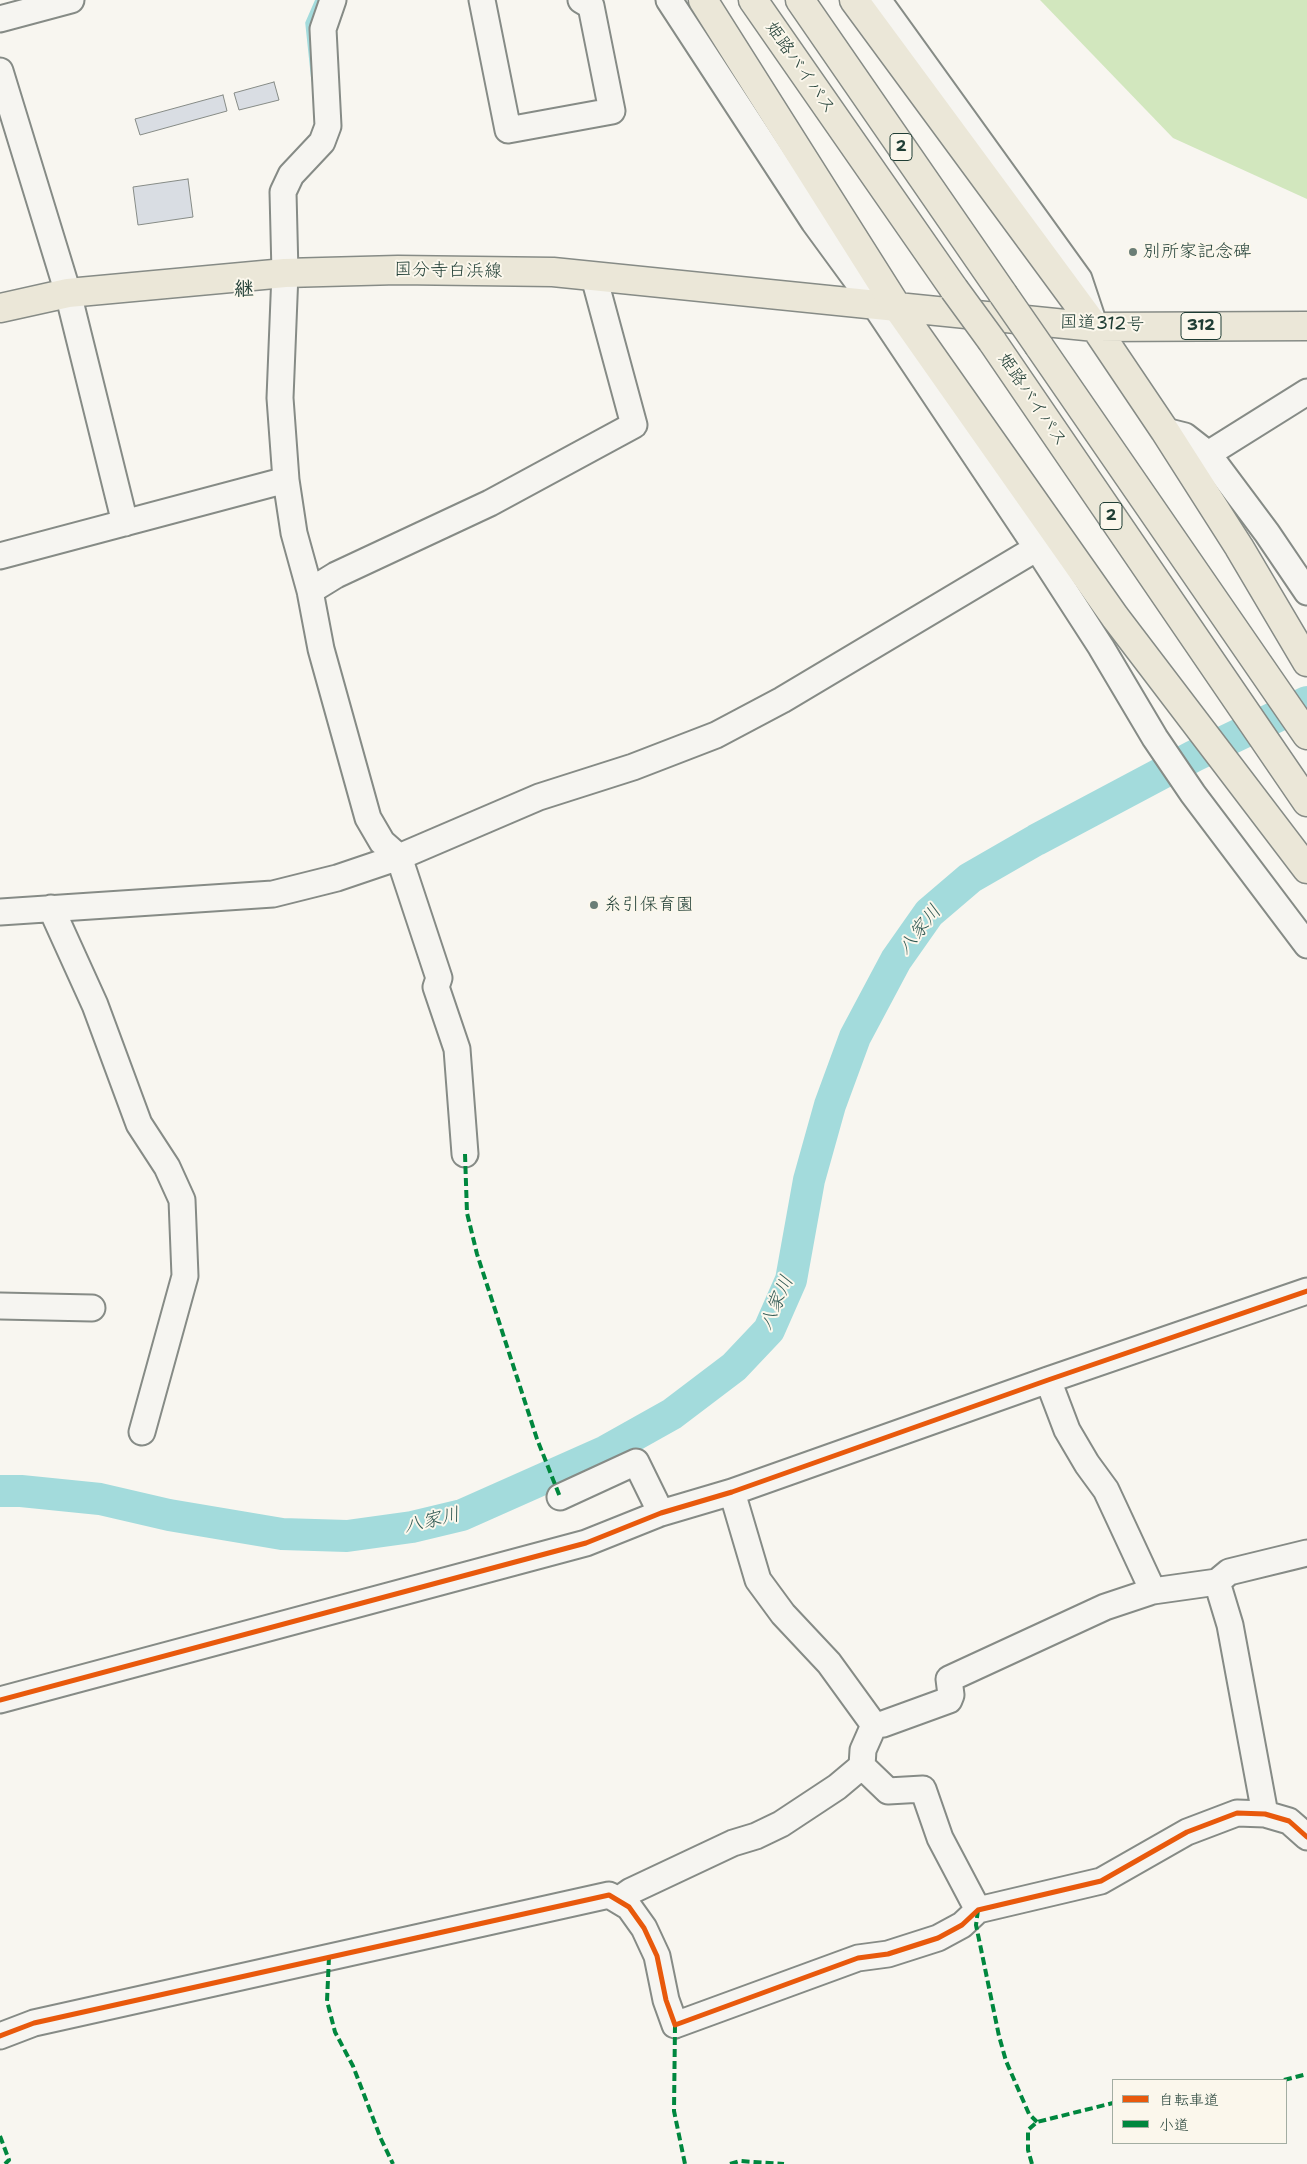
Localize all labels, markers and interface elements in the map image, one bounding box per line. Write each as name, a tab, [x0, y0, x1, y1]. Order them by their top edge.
street label: 姫路バイパス	[760, 18, 840, 118]
road number: 2	[890, 134, 912, 160]
place label: 別所家記念碑	[1143, 241, 1251, 263]
marker: 別所家記念碑	[1127, 246, 1139, 258]
street label: 国分寺白浜線	[394, 259, 502, 283]
district label: 継	[234, 278, 254, 302]
street label: 国道312号	[1059, 312, 1145, 336]
road number: 312	[1181, 312, 1221, 340]
street label: 姫路バイパス	[993, 349, 1071, 451]
road number: 2	[1100, 502, 1122, 530]
place label: 糸引保育園	[604, 894, 694, 916]
marker: 糸引保育園	[588, 899, 600, 911]
water label: 八家川	[893, 901, 947, 959]
water label: 八家川	[755, 1272, 799, 1334]
water label: 八家川	[402, 1503, 462, 1539]
legend	[1112, 2079, 1287, 2144]
text: 自転車道	[1159, 2090, 1219, 2110]
text: 小道	[1159, 2115, 1189, 2135]

